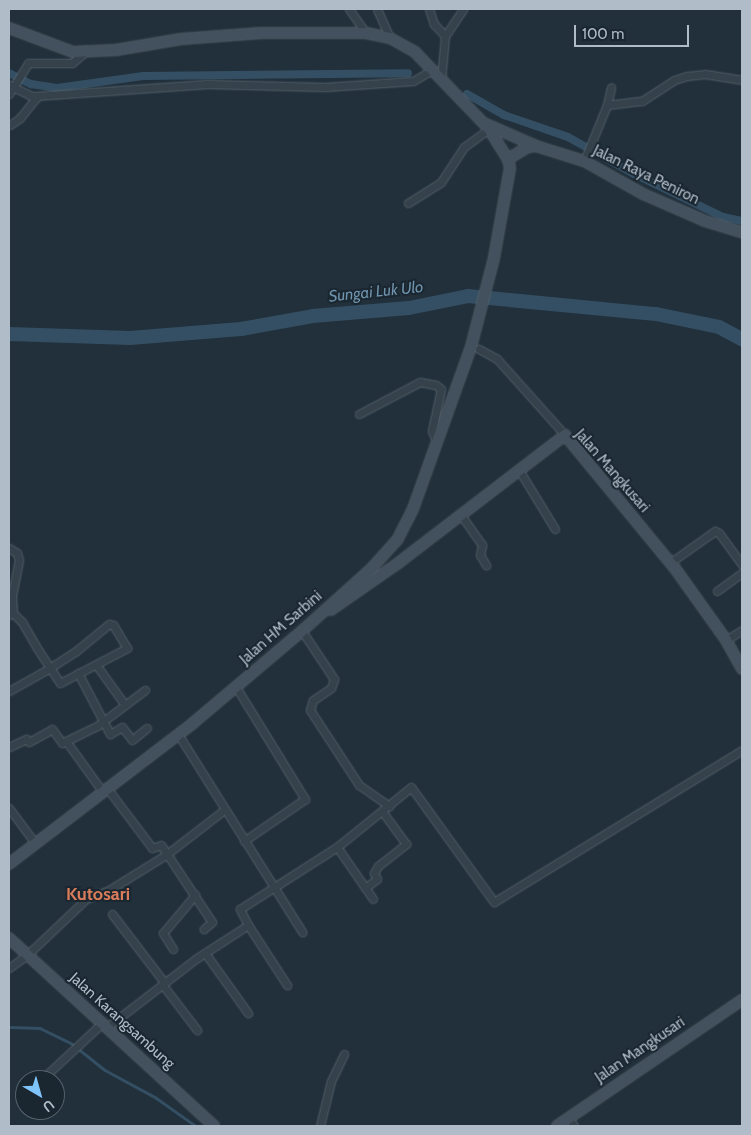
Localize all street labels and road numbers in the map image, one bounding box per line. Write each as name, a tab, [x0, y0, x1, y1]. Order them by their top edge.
street label: Jalan Raya Peniron	[590, 141, 702, 209]
street label: Jalan Mangkusari	[571, 426, 653, 516]
street label: Jalan HM Sarbini	[236, 587, 326, 669]
street label: Jalan Karangsambung	[66, 969, 178, 1073]
street label: Jalan Mangkusari	[592, 1013, 688, 1087]

